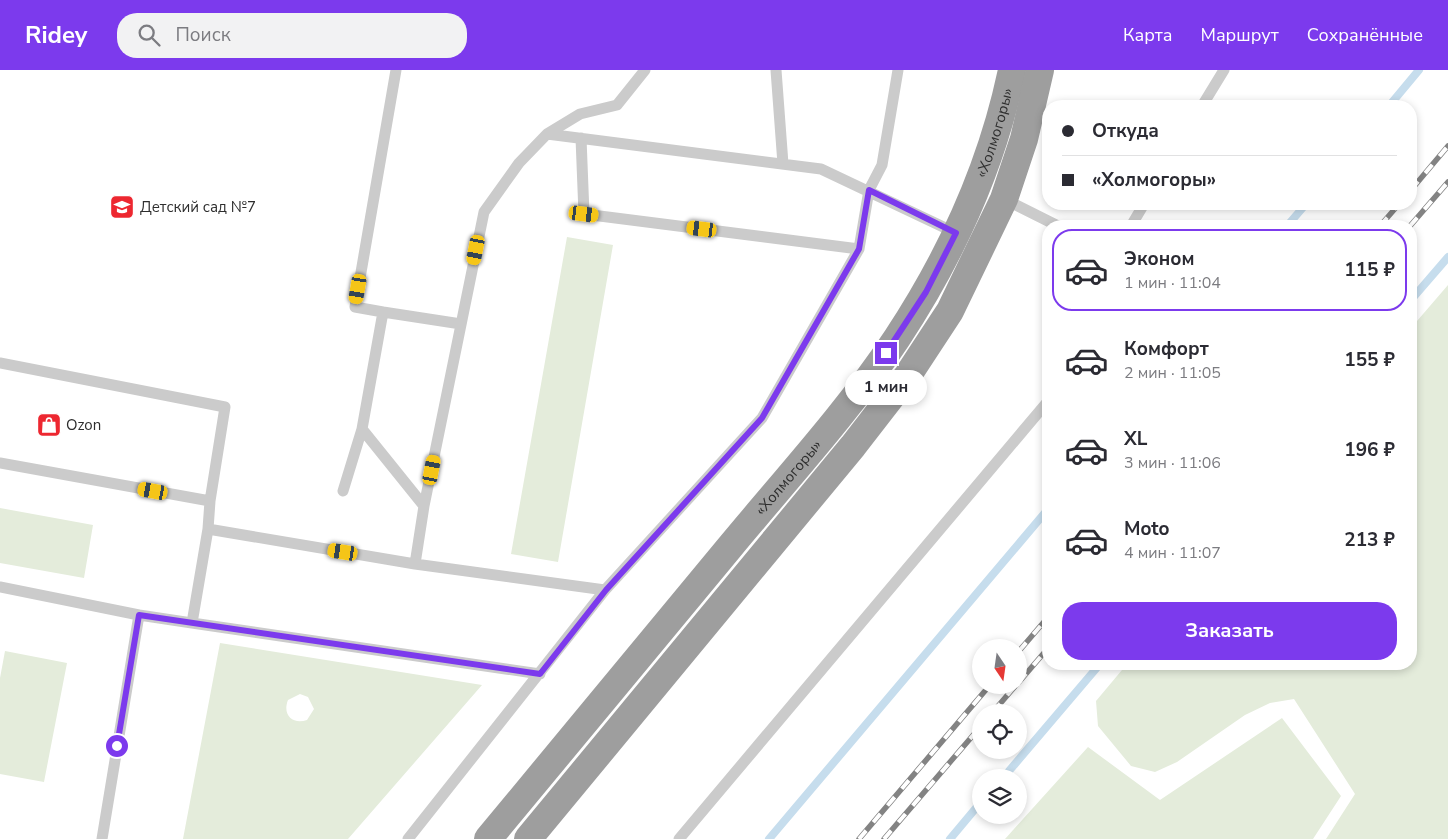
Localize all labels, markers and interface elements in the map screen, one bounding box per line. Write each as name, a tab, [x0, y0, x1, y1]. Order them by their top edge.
search box	[117, 13, 467, 58]
text: Ridey	[25, 19, 87, 51]
icon: search	[135, 21, 163, 49]
text: Поиск	[175, 22, 231, 48]
text: Карта	[1123, 23, 1173, 47]
text: Маршрут	[1201, 23, 1279, 47]
text: Сохранённые	[1307, 23, 1423, 47]
street label: «Холмогоры»	[971, 86, 1018, 181]
text: Откуда	[1092, 118, 1159, 144]
text: «Холмогоры»	[1092, 167, 1216, 193]
school or university icon: Детский сад №7	[109, 194, 135, 220]
place label: Детский сад №7	[140, 197, 256, 217]
car	[568, 205, 599, 223]
car	[686, 220, 717, 238]
car	[465, 234, 486, 266]
text: Эконом	[1124, 246, 1195, 272]
icon: car	[1064, 248, 1109, 293]
text: 115 ₽	[1344, 257, 1395, 283]
text: 1 мин · 11:04	[1124, 272, 1221, 294]
car	[348, 273, 367, 305]
text: Комфорт	[1124, 336, 1209, 362]
icon: car	[1064, 338, 1109, 383]
route end	[875, 342, 897, 364]
text: 155 ₽	[1344, 347, 1395, 373]
text: 2 мин · 11:05	[1124, 362, 1221, 384]
callout: 1 мин	[845, 370, 927, 406]
text: 1 мин	[864, 376, 908, 398]
shop icon: Ozon	[36, 412, 62, 438]
place label: Ozon	[66, 415, 101, 435]
text: XL	[1124, 426, 1147, 452]
icon: car	[1064, 428, 1109, 473]
street label: «Холмогоры»	[751, 436, 826, 520]
text: 196 ₽	[1344, 437, 1395, 463]
text: 3 мин · 11:06	[1124, 452, 1221, 474]
car	[421, 454, 442, 486]
car	[136, 481, 169, 501]
text: Moto	[1124, 516, 1170, 542]
icon: car	[1064, 518, 1109, 563]
text: 213 ₽	[1344, 527, 1395, 553]
car	[327, 542, 358, 562]
text: 4 мин · 11:07	[1124, 542, 1221, 564]
button: Заказать	[1062, 602, 1397, 660]
north arrow	[972, 639, 1028, 694]
map controls	[972, 639, 1027, 824]
button: locate	[972, 704, 1027, 759]
route start	[106, 735, 128, 757]
button: layers	[972, 769, 1027, 824]

